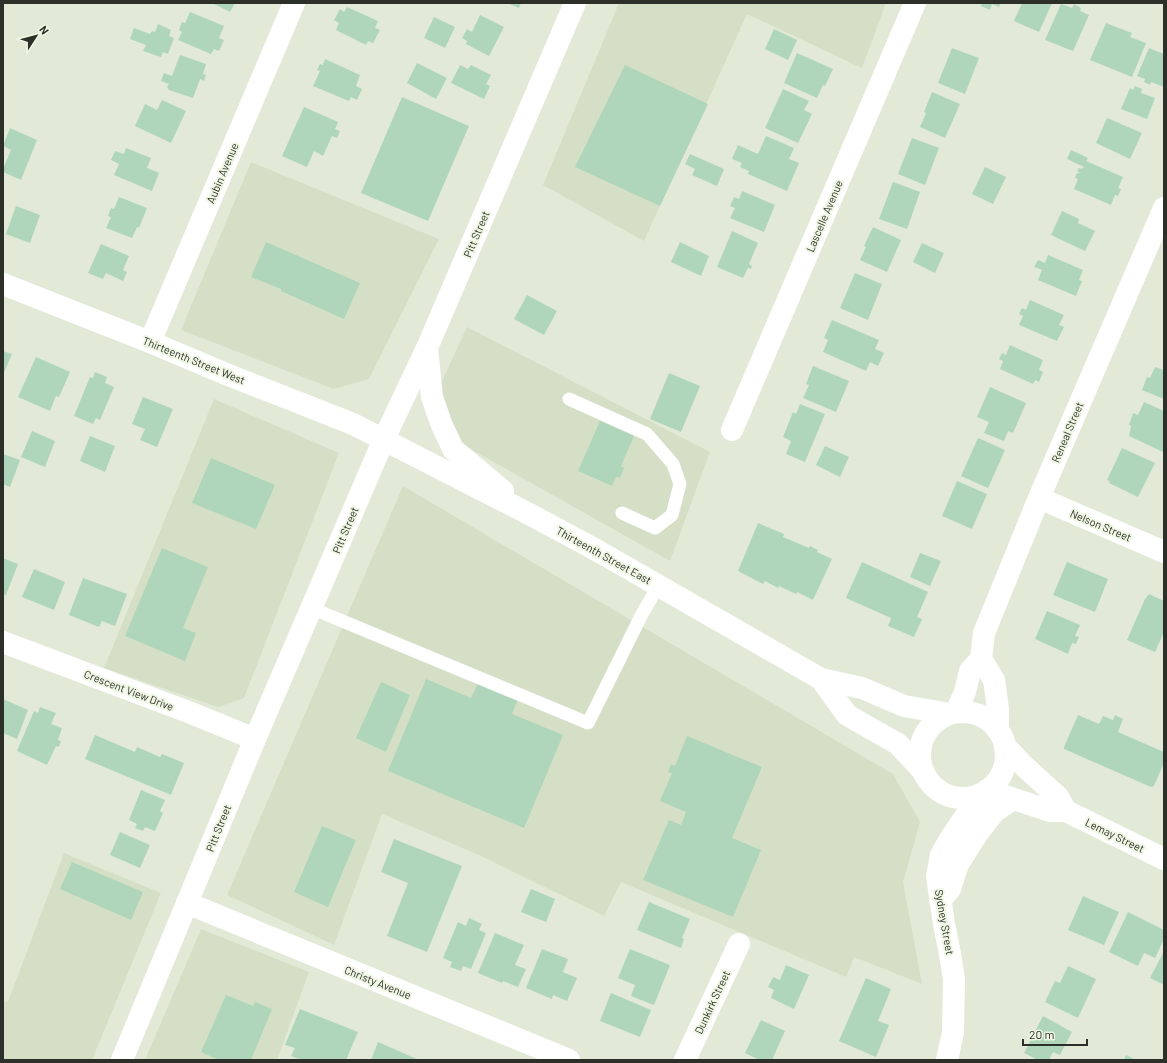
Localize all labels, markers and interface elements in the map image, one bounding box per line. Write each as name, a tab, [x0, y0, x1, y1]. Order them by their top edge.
north arrow	[16, 16, 56, 56]
text: N	[37, 23, 52, 37]
street label: Aubin Avenue	[203, 141, 241, 205]
street label: Lascelle Avenue	[803, 178, 845, 254]
street label: Pitt Street	[460, 209, 492, 259]
street label: Thirteenth Street West	[141, 334, 247, 386]
street label: Reneal Street	[1048, 400, 1086, 464]
street label: Pitt Street	[329, 505, 361, 555]
street label: Nelson Street	[1068, 506, 1134, 544]
street label: Thirteenth Street East	[554, 523, 654, 587]
street label: Crescent View Drive	[82, 667, 176, 713]
street label: Pitt Street	[203, 803, 233, 853]
street label: Lemay Street	[1083, 815, 1147, 855]
street label: Sydney Street	[933, 888, 957, 956]
street label: Christy Avenue	[343, 963, 413, 1001]
street label: Dunkirk Street	[692, 968, 732, 1036]
scale bar	[1023, 1021, 1087, 1047]
text: 20 m	[1029, 1027, 1055, 1041]

